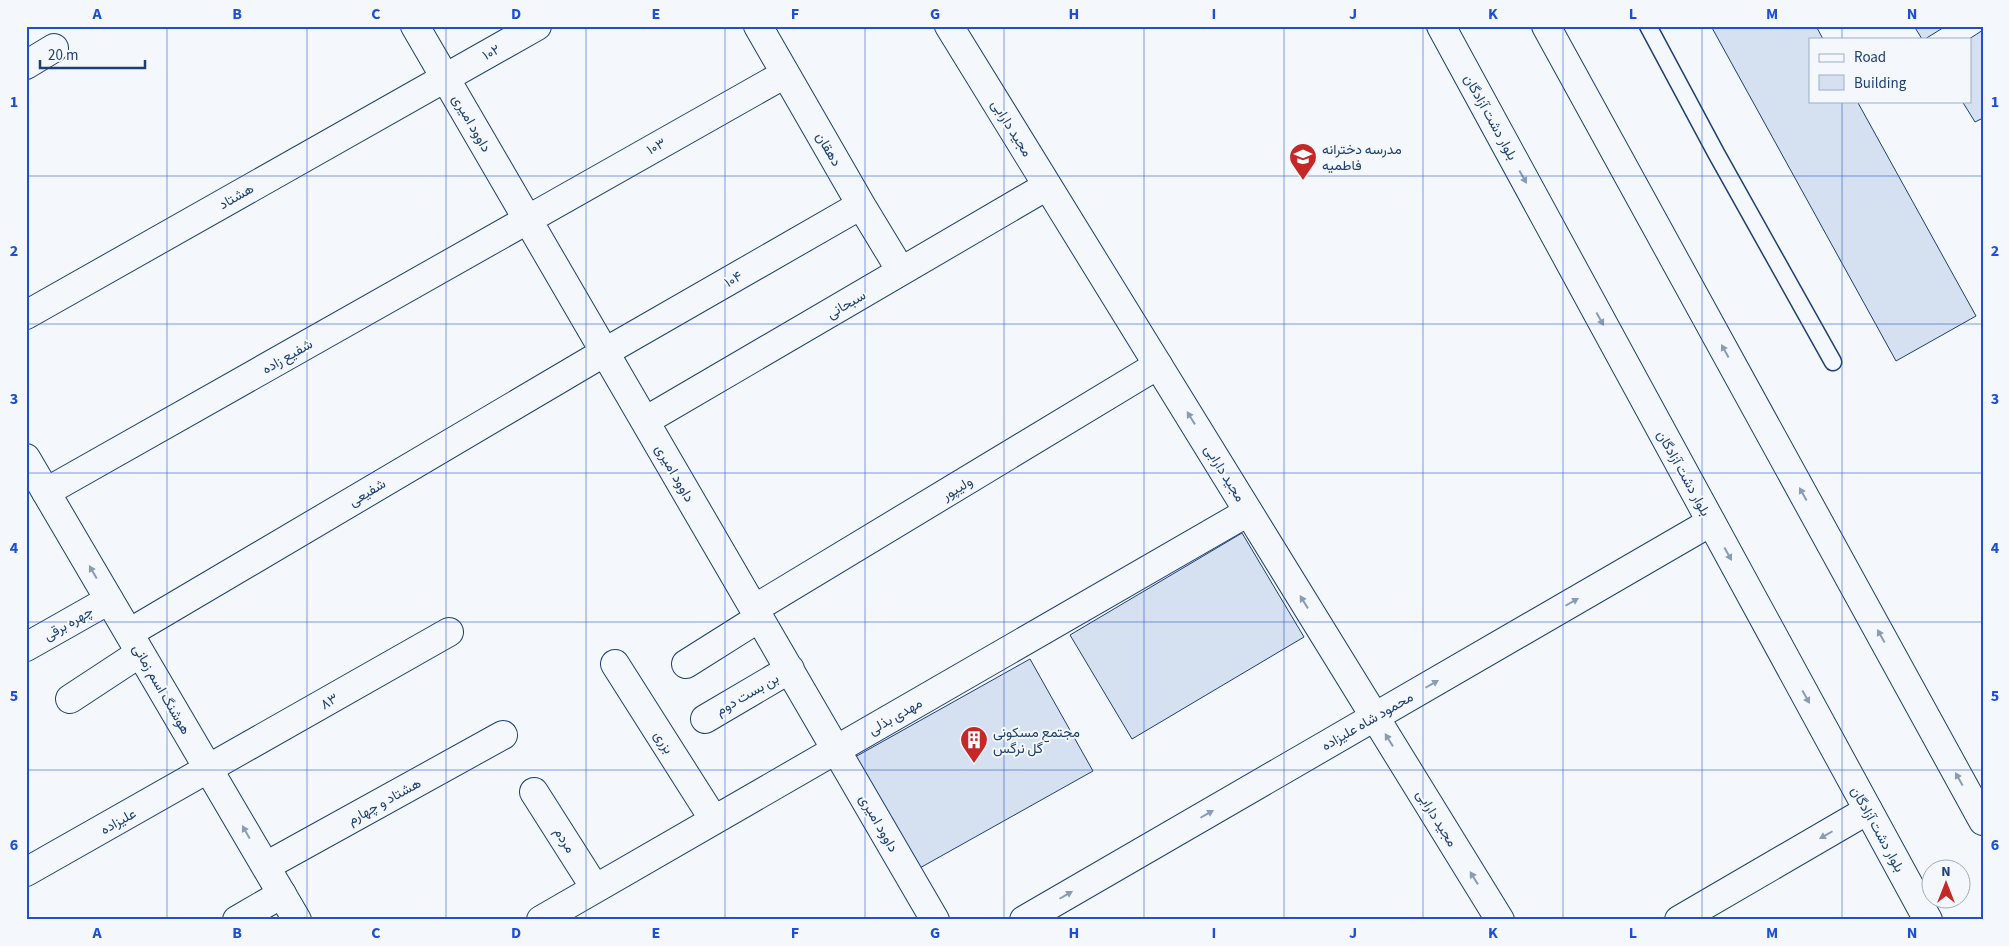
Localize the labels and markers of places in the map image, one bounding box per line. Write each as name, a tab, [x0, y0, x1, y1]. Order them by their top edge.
place label: مدرسه دخترانه فاطمیه	[1322, 140, 1402, 176]
school or university icon: مدرسه دخترانه فاطمیه	[1288, 142, 1318, 181]
place label: مجتمع مسکونی گل نرگس	[993, 723, 1080, 759]
building icon: مجتمع مسکونی گل نرگس	[959, 725, 989, 764]

